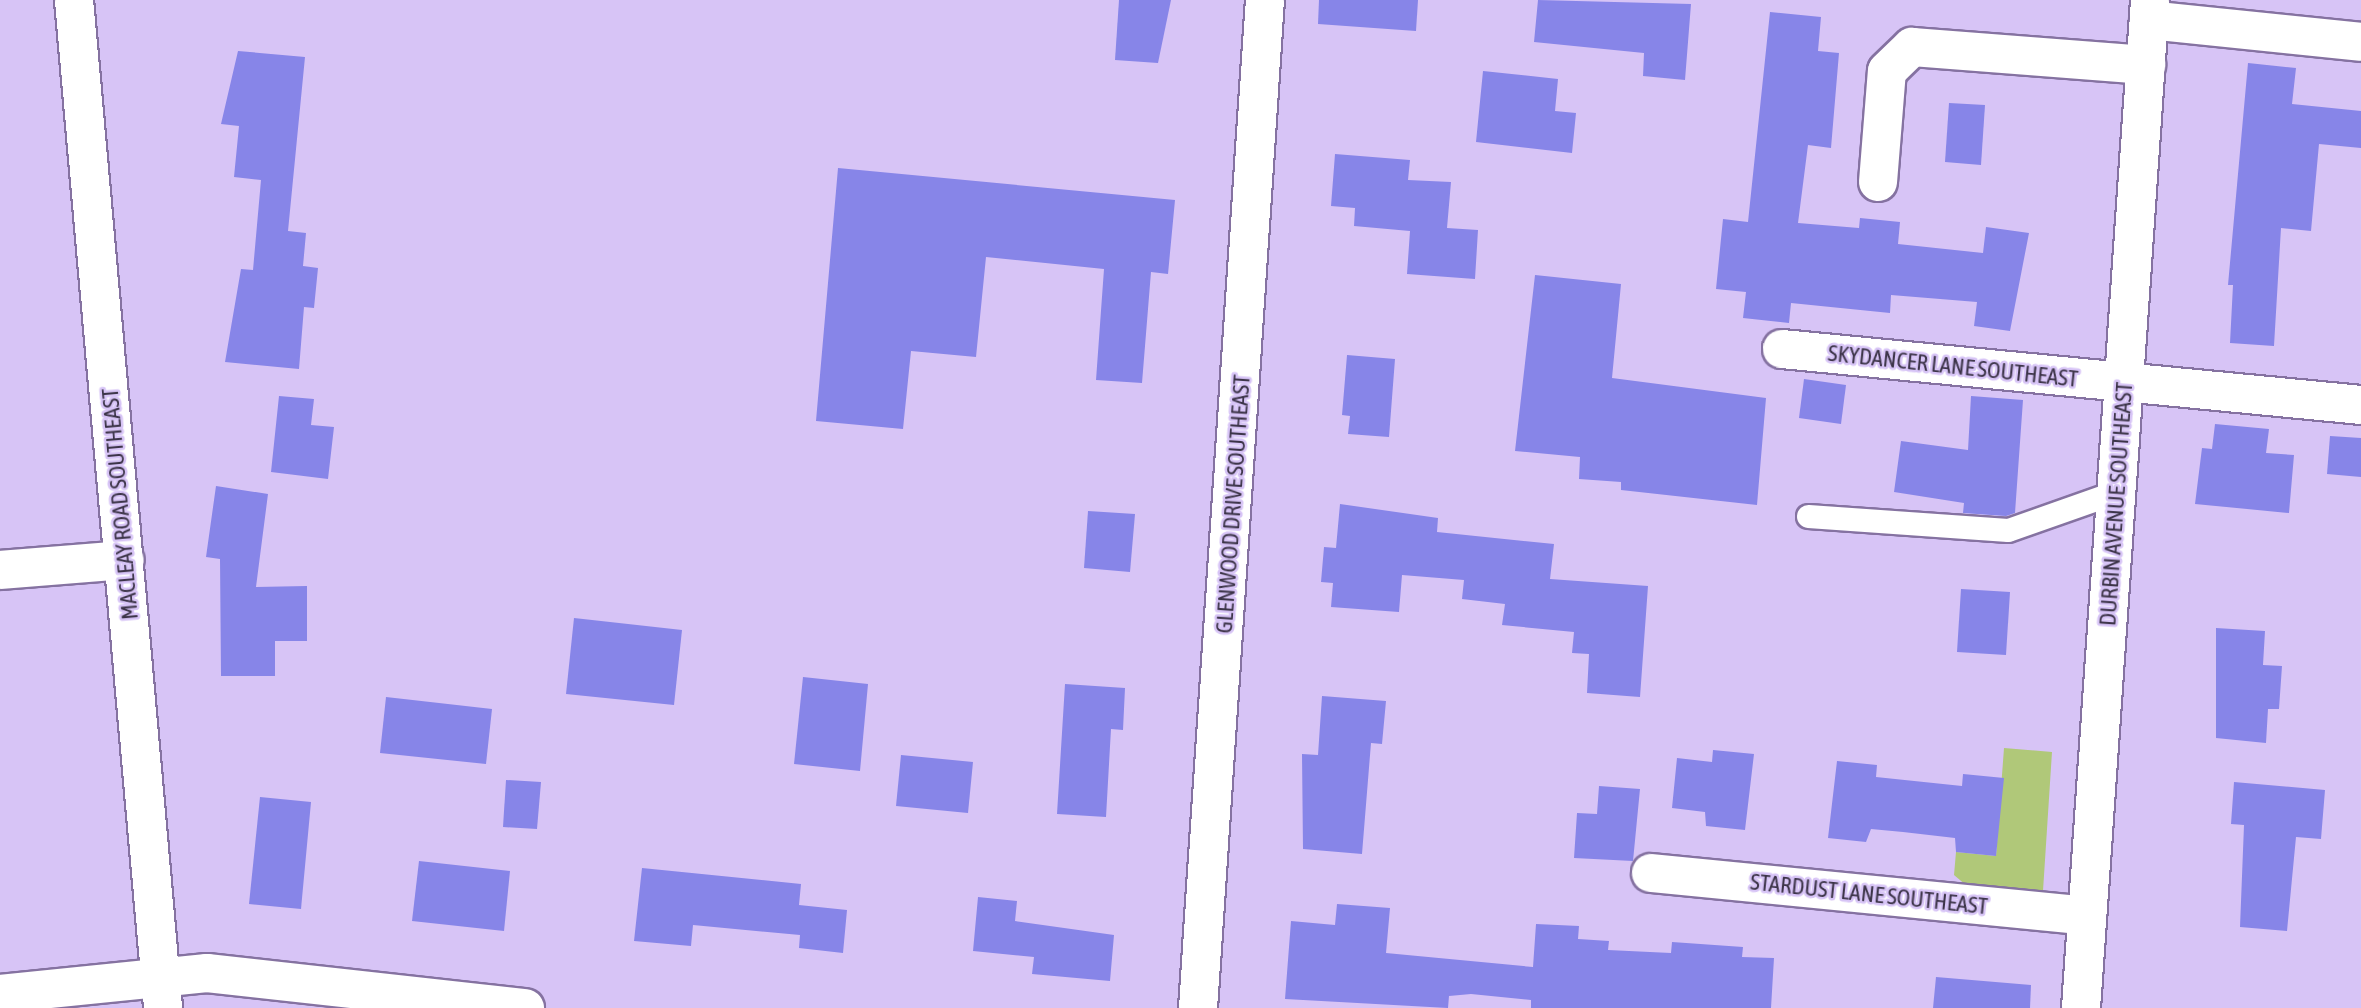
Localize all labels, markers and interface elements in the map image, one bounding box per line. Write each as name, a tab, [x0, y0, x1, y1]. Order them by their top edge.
street label: SKYDANCER LANE SOUTHEAST	[1827, 339, 2079, 393]
street label: GLENWOOD DRIVE SOUTHEAST	[1210, 374, 1256, 634]
street label: DURBIN AVENUE SOUTHEAST	[2094, 381, 2138, 627]
street label: MACLEAY ROAD SOUTHEAST	[96, 387, 144, 621]
street label: STARDUST LANE SOUTHEAST	[1749, 868, 1989, 920]

